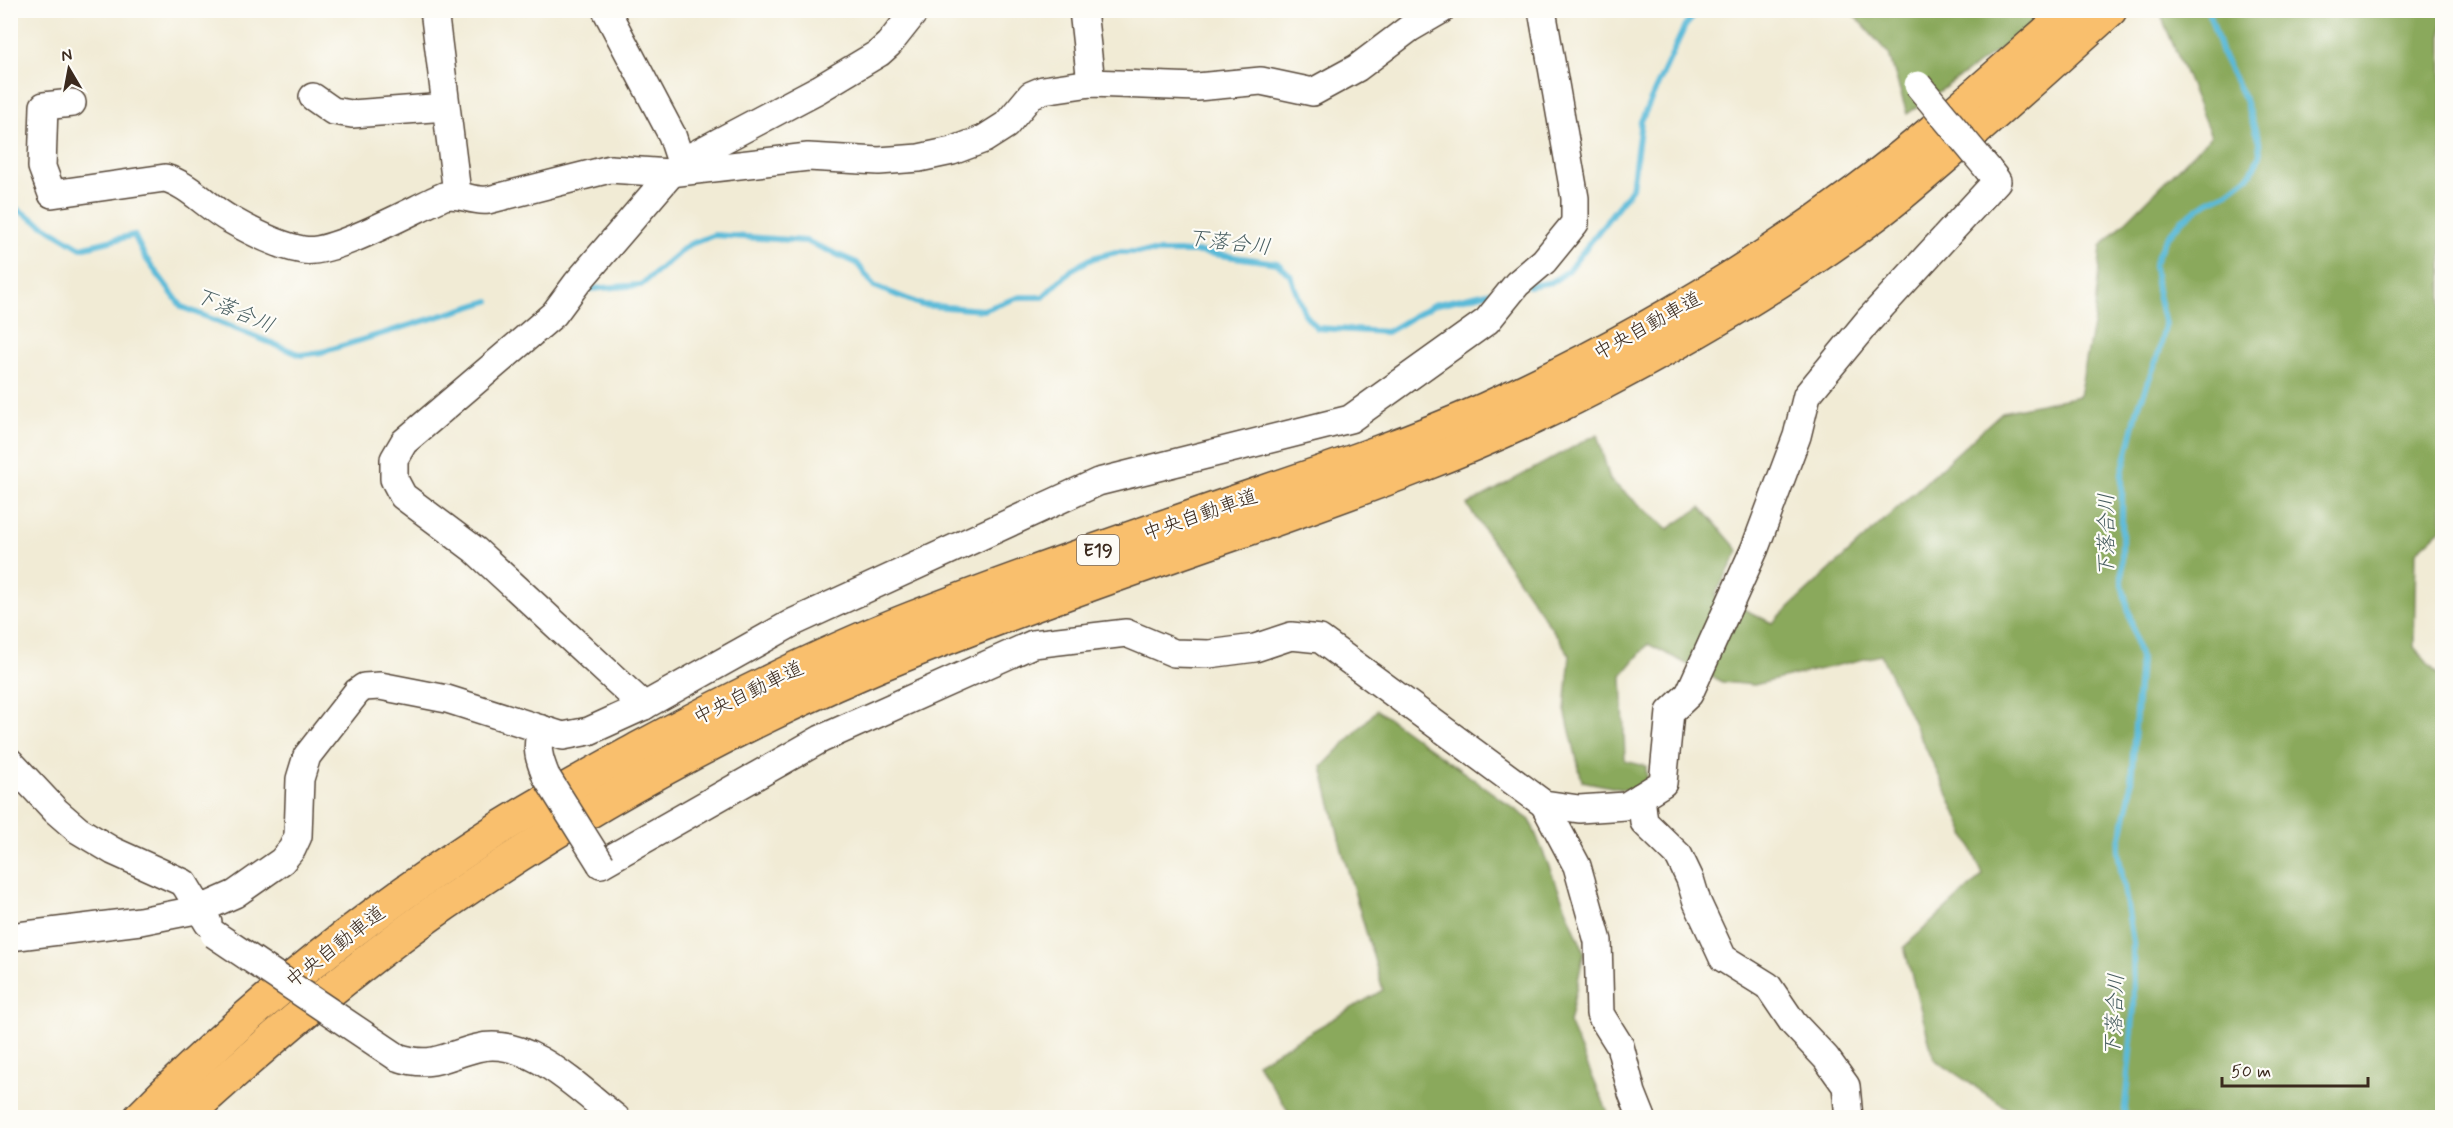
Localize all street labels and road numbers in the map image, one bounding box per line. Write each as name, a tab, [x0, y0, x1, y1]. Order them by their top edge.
street label: 中央自動車道	[1589, 285, 1707, 367]
street label: 中央自動車道	[1139, 483, 1262, 548]
road number: E19	[1077, 535, 1119, 565]
street label: 中央自動車道	[689, 655, 809, 732]
street label: 中央自動車道	[280, 900, 392, 995]

